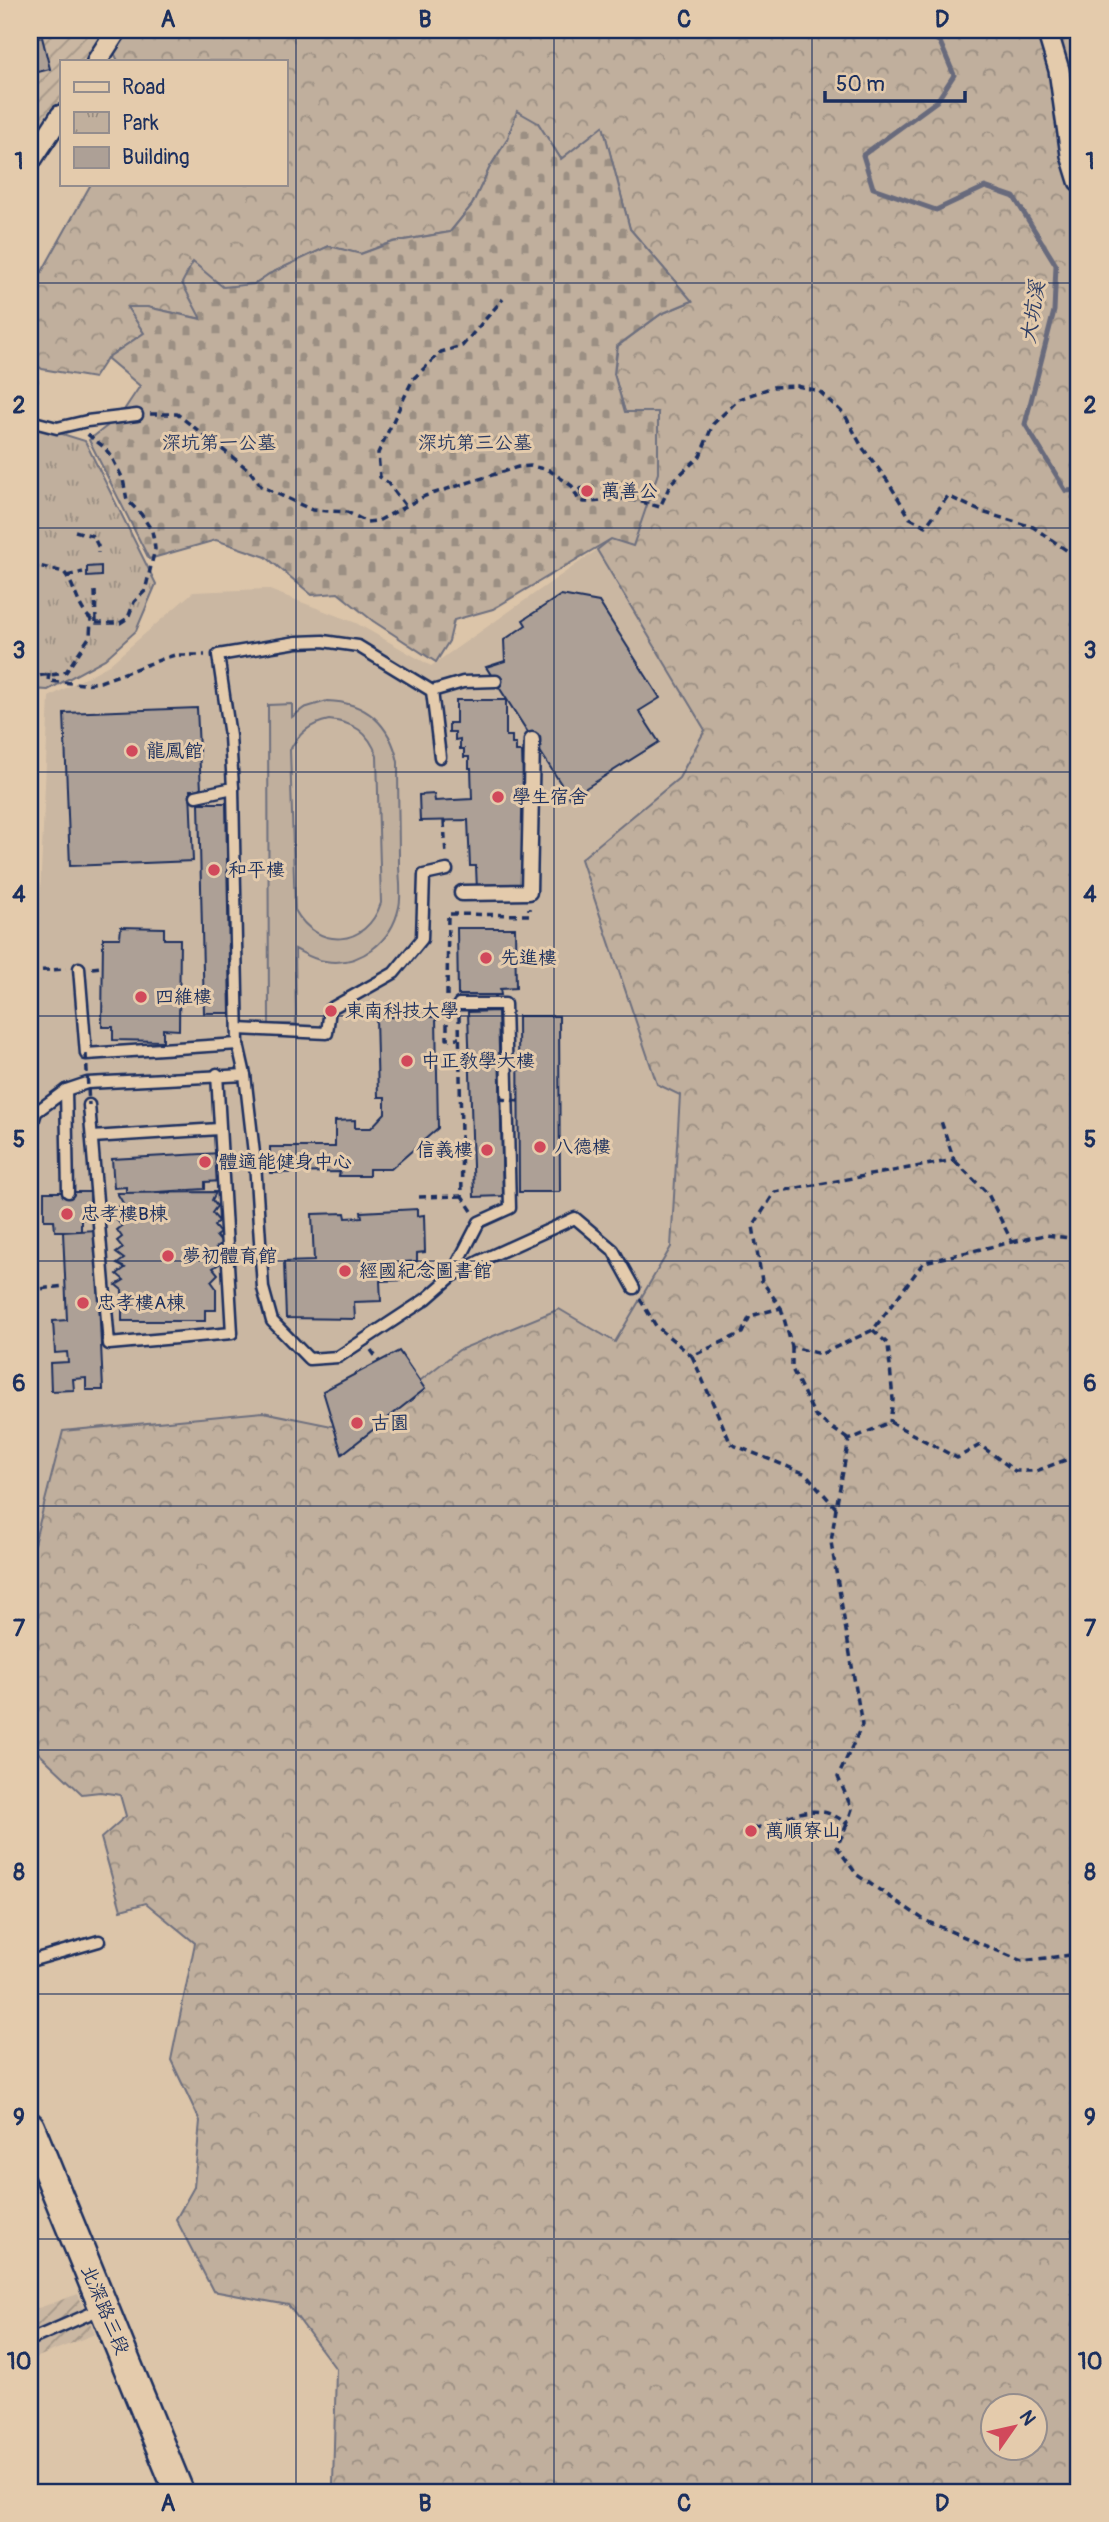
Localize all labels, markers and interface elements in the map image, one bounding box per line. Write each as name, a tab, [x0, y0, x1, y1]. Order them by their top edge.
text: A	[161, 5, 176, 34]
text: B	[418, 5, 432, 34]
text: C	[677, 5, 691, 34]
text: D	[935, 5, 949, 34]
legend	[60, 60, 287, 186]
scale bar	[825, 60, 965, 104]
text: 50 m	[836, 71, 885, 98]
text: Road	[122, 74, 166, 101]
text: Park	[122, 110, 159, 137]
text: Building	[122, 144, 189, 171]
text: 1	[15, 147, 24, 176]
text: 1	[1086, 147, 1095, 176]
water label: 大坑溪	[1015, 278, 1051, 345]
text: 2	[13, 391, 26, 420]
text: 2	[1084, 391, 1097, 420]
park label: 深坑第一公墓	[162, 431, 276, 455]
park label: 深坑第三公墓	[418, 431, 532, 455]
place label: 萬善公	[601, 479, 658, 503]
marker: 萬善公	[579, 483, 595, 499]
text: 3	[13, 636, 25, 665]
text: 3	[1084, 636, 1096, 665]
place label: 龍鳳館	[146, 739, 203, 763]
marker: 龍鳳館	[124, 743, 140, 759]
place label: 學生宿舍	[512, 785, 588, 809]
marker: 學生宿舍	[490, 789, 506, 805]
place label: 和平樓	[228, 858, 285, 882]
marker: 和平樓	[206, 862, 222, 878]
text: 4	[12, 880, 26, 909]
text: 4	[1083, 880, 1097, 909]
place label: 先進樓	[500, 946, 557, 970]
marker: 先進樓	[478, 950, 494, 966]
place label: 四維樓	[155, 985, 212, 1009]
marker: 四維樓	[133, 989, 149, 1005]
place label: 東南科技大學	[345, 999, 459, 1023]
marker: 東南科技大學	[323, 1003, 339, 1019]
place label: 中正教學大樓	[421, 1049, 535, 1073]
marker: 中正教學大樓	[399, 1053, 415, 1069]
text: 5	[13, 1125, 25, 1154]
text: 5	[1084, 1125, 1096, 1154]
place label: 八德樓	[554, 1135, 611, 1159]
place label: 信義樓	[416, 1138, 473, 1162]
marker: 八德樓	[532, 1139, 548, 1155]
marker: 信義樓	[479, 1142, 495, 1158]
place label: 體適能健身中心	[219, 1150, 352, 1174]
marker: 體適能健身中心	[197, 1154, 213, 1170]
place label: 忠孝樓B棟	[81, 1202, 168, 1226]
marker: 忠孝樓B棟	[59, 1206, 75, 1222]
place label: 夢初體育館	[182, 1244, 277, 1268]
marker: 夢初體育館	[160, 1248, 176, 1264]
place label: 經國紀念圖書館	[359, 1259, 492, 1283]
marker: 經國紀念圖書館	[337, 1263, 353, 1279]
place label: 忠孝樓A棟	[97, 1291, 185, 1315]
marker: 忠孝樓A棟	[75, 1295, 91, 1311]
text: 6	[12, 1369, 26, 1398]
text: 6	[1083, 1369, 1097, 1398]
place label: 古園	[371, 1411, 409, 1435]
marker: 古園	[349, 1415, 365, 1431]
text: 7	[13, 1614, 26, 1643]
text: 7	[1084, 1614, 1097, 1643]
place label: 萬順寮山	[765, 1819, 841, 1843]
marker: 萬順寮山	[743, 1823, 759, 1839]
text: 8	[13, 1858, 25, 1887]
text: 8	[1084, 1858, 1096, 1887]
text: 9	[13, 2103, 25, 2132]
text: 9	[1084, 2103, 1096, 2132]
street label: 北深路三段	[75, 2262, 135, 2358]
text: 10	[7, 2347, 31, 2376]
text: 10	[1078, 2347, 1102, 2376]
north arrow	[979, 2392, 1050, 2462]
text: N	[1014, 2406, 1041, 2430]
text: A	[161, 2489, 176, 2518]
text: B	[418, 2489, 432, 2518]
text: C	[677, 2489, 691, 2518]
text: D	[935, 2489, 949, 2518]

